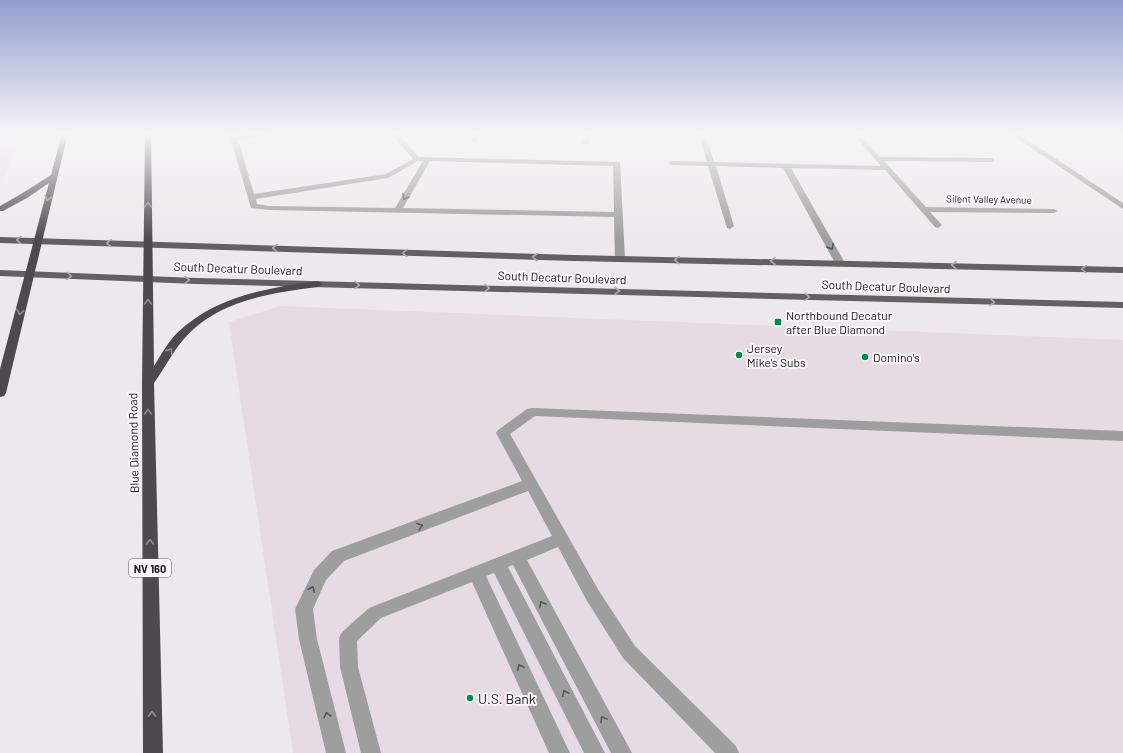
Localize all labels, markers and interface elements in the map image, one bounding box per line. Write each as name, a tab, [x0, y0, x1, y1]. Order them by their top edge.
street label: Silent Valley Avenue	[946, 192, 1032, 206]
one-way arrow	[403, 193, 410, 200]
one-way arrow	[45, 195, 53, 201]
one-way arrow	[144, 202, 152, 208]
one-way arrow	[16, 236, 22, 245]
one-way arrow	[106, 239, 112, 247]
one-way arrow	[827, 243, 834, 250]
one-way arrow	[272, 244, 278, 253]
one-way arrow	[402, 248, 408, 257]
one-way arrow	[532, 253, 538, 261]
one-way arrow	[674, 256, 680, 264]
one-way arrow	[770, 257, 776, 265]
street label: South Decatur Boulevard	[173, 259, 303, 277]
one-way arrow	[951, 261, 957, 270]
one-way arrow	[1081, 265, 1087, 273]
street label: South Decatur Boulevard	[497, 268, 627, 286]
one-way arrow	[66, 271, 72, 280]
one-way arrow	[184, 276, 190, 284]
street label: South Decatur Boulevard	[821, 277, 951, 295]
one-way arrow	[354, 280, 360, 289]
one-way arrow	[484, 284, 490, 292]
one-way arrow	[614, 287, 620, 296]
one-way arrow	[804, 293, 810, 301]
one-way arrow	[989, 298, 995, 306]
one-way arrow	[144, 299, 152, 305]
place label: Northbound Decatur after Blue Diamond	[786, 308, 893, 336]
one-way arrow	[17, 309, 25, 315]
marker: Northbound Decatur after Blue Diamond	[773, 317, 783, 327]
place label: Jersey Mike's Subs	[747, 341, 806, 369]
one-way arrow	[165, 349, 172, 356]
marker: Jersey Mike's Subs	[734, 350, 744, 360]
place label: Domino's	[873, 350, 920, 364]
marker: Domino's	[860, 352, 870, 362]
street label: Blue Diamond Road	[125, 393, 141, 493]
one-way arrow	[144, 409, 152, 415]
one-way arrow	[416, 522, 423, 530]
one-way arrow	[146, 539, 154, 545]
road number: NV 160	[129, 559, 171, 577]
one-way arrow	[307, 586, 315, 594]
one-way arrow	[539, 601, 547, 608]
one-way arrow	[517, 664, 525, 671]
place label: U.S. Bank	[478, 690, 536, 707]
one-way arrow	[562, 690, 569, 698]
marker: U.S. Bank	[465, 693, 475, 703]
one-way arrow	[148, 711, 156, 717]
one-way arrow	[323, 712, 332, 719]
one-way arrow	[600, 715, 608, 723]

